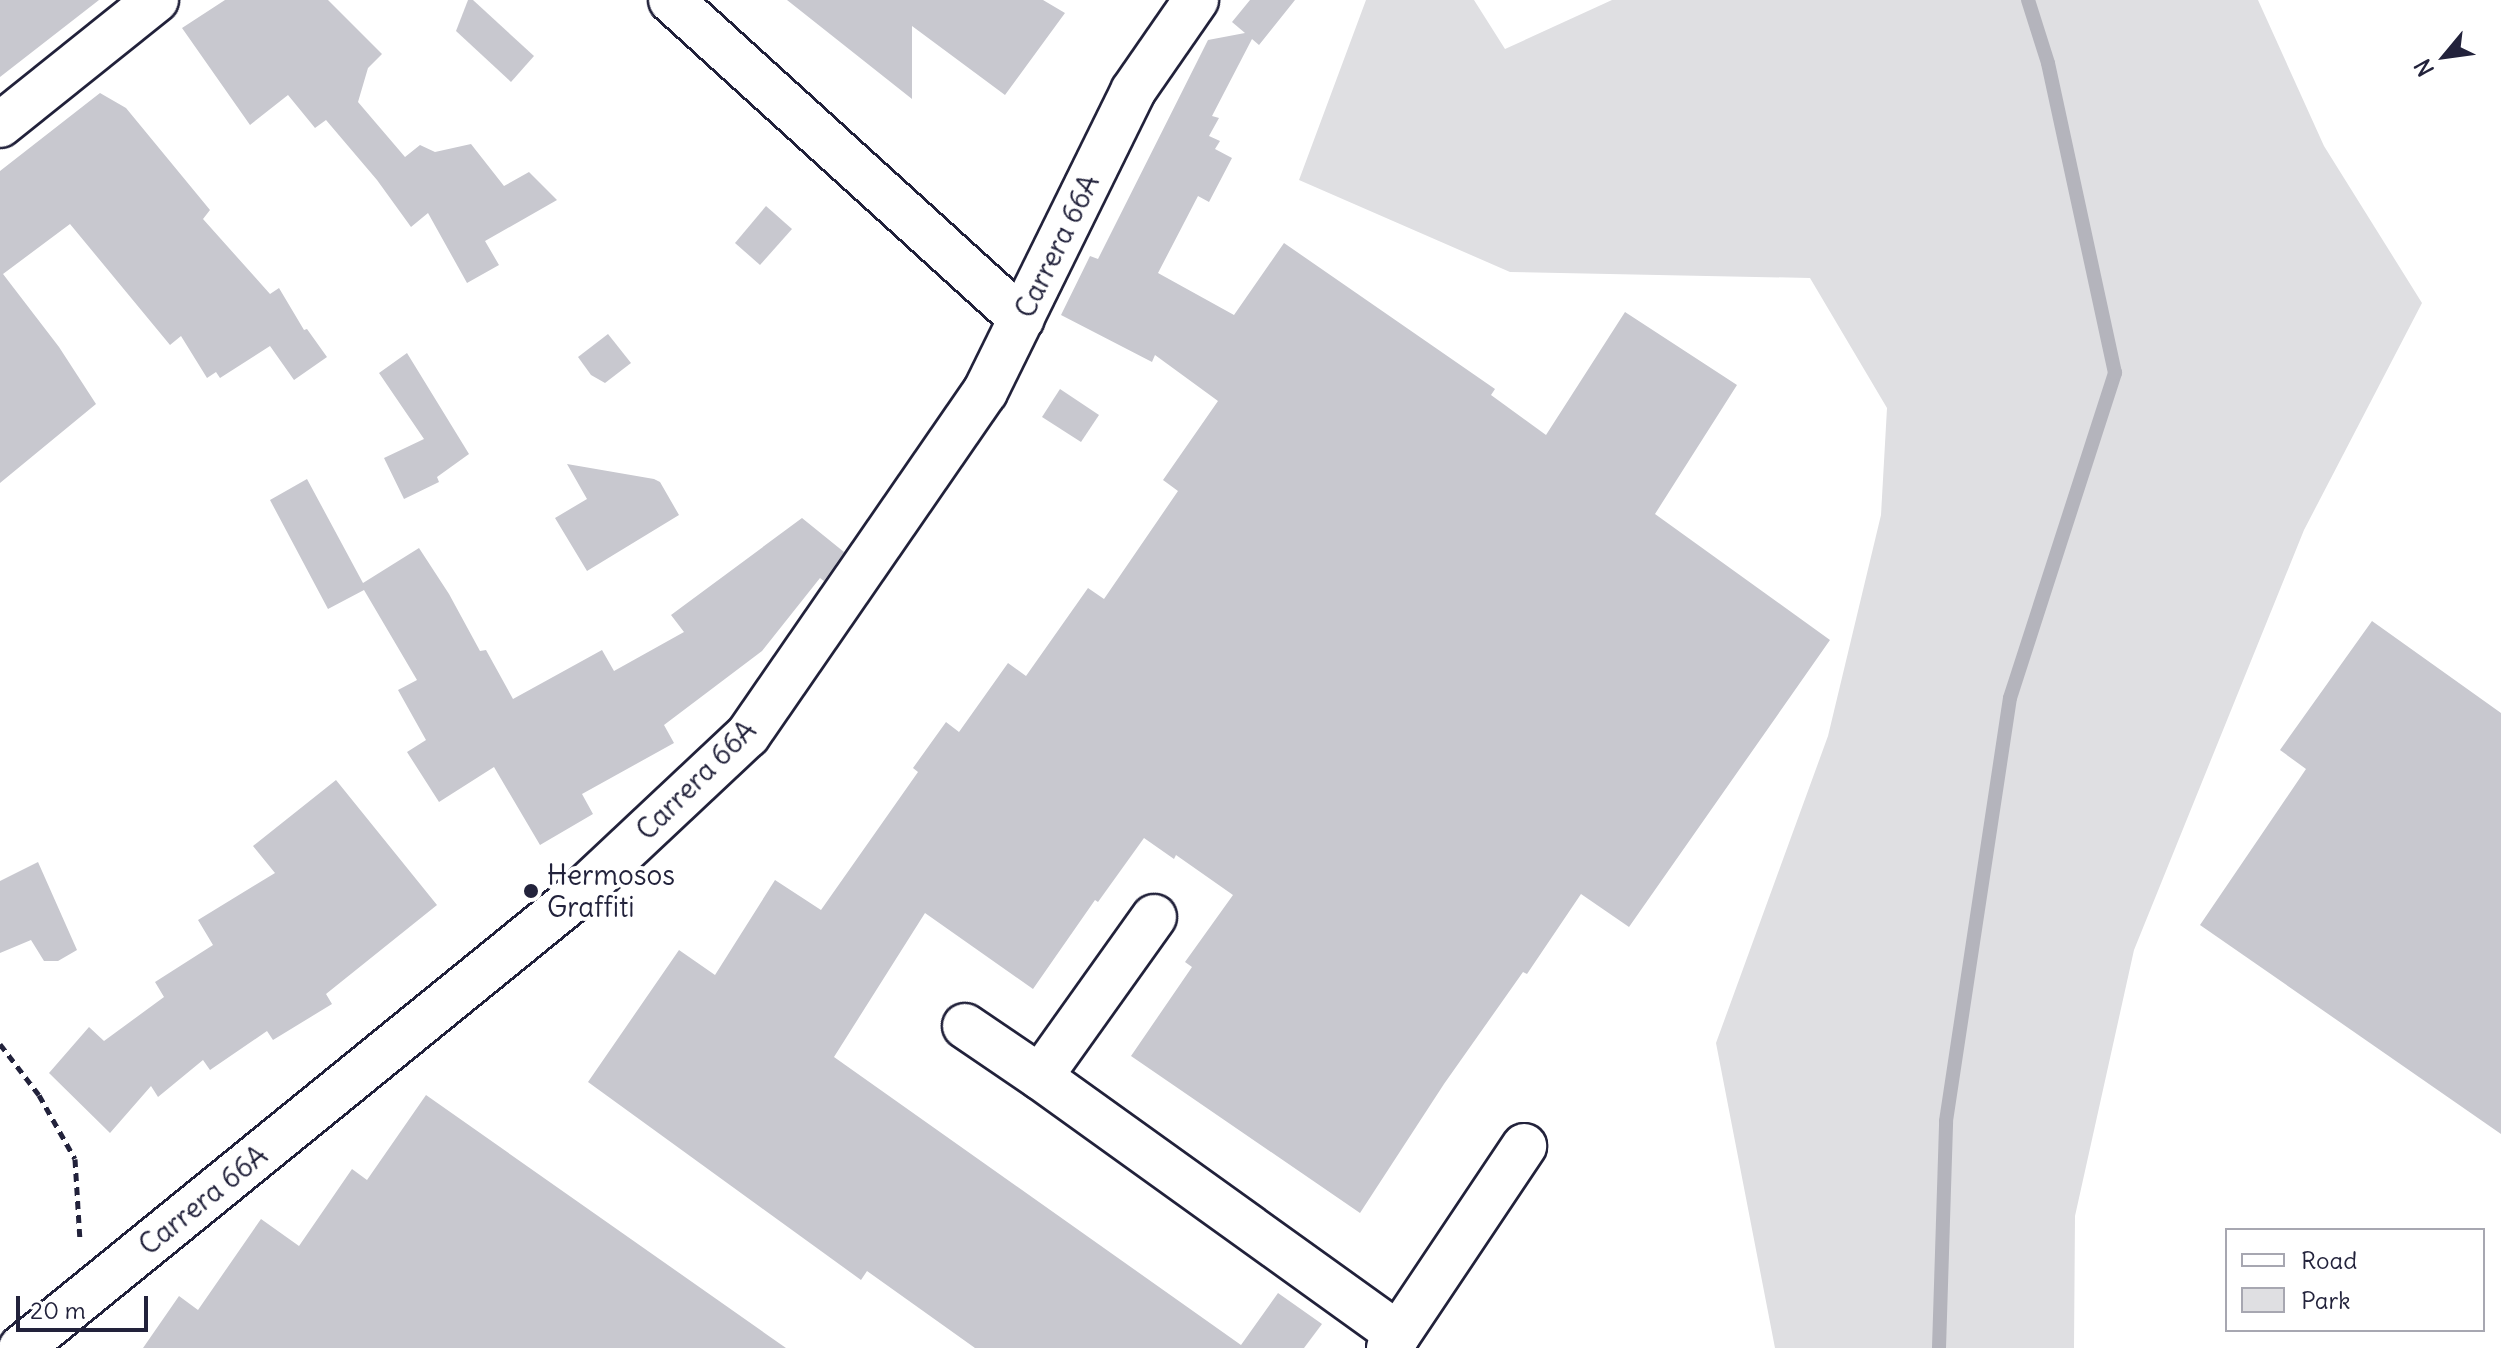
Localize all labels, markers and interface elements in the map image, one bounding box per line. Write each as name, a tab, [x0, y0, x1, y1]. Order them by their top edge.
north arrow	[2405, 16, 2485, 96]
text: N	[2408, 54, 2440, 81]
street label: Carrera 66A	[1008, 169, 1106, 323]
street label: Carrera 66A	[629, 713, 763, 847]
place label: Hermosos Graffiti	[547, 858, 675, 924]
marker: Hermosos Graffiti	[522, 882, 540, 900]
street label: Carrera 66A	[132, 1138, 274, 1262]
legend	[2225, 1228, 2485, 1332]
text: Road	[2301, 1245, 2357, 1275]
scale bar	[20, 1280, 152, 1330]
text: Park	[2301, 1285, 2351, 1315]
text: 20 m	[30, 1295, 86, 1325]

